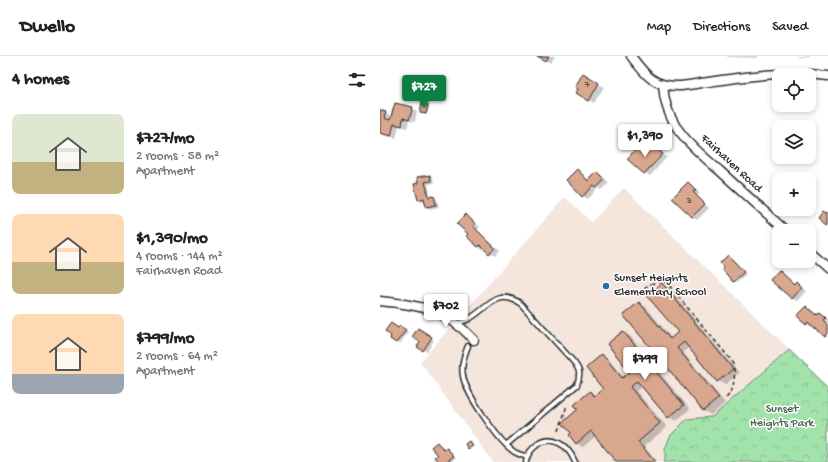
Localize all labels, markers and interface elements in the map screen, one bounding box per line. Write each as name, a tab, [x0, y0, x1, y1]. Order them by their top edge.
text: Dwello	[20, 16, 75, 39]
text: Map	[647, 19, 671, 36]
text: Directions	[693, 19, 750, 36]
text: Saved	[772, 19, 808, 36]
map controls	[772, 68, 816, 268]
button: locate	[772, 68, 816, 112]
icon: filters	[346, 69, 368, 91]
text: 4 homes	[12, 70, 69, 90]
pin: $727	[400, 75, 448, 109]
house number: 7	[583, 79, 590, 91]
text: $727	[411, 80, 437, 95]
button: layers	[772, 120, 816, 164]
pin: $1,390	[612, 124, 678, 158]
text: $727/mo	[136, 129, 195, 149]
text: $1,390	[627, 129, 663, 144]
icon: home	[44, 130, 92, 178]
street label: Fairhaven Road	[697, 131, 765, 197]
text: 2 rooms · 58 m²	[136, 149, 219, 164]
text: Apartment	[136, 164, 195, 179]
button: +	[772, 172, 816, 216]
house number: 3	[685, 195, 692, 207]
button: −	[772, 224, 816, 268]
text: $1,390/mo	[136, 229, 208, 249]
icon: home	[44, 230, 92, 278]
text: 4 rooms · 144 m²	[136, 249, 223, 264]
text: Fairhaven Road	[136, 264, 222, 279]
place label: Sunset Heights Elementary School	[614, 272, 707, 300]
marker: Sunset Heights Elementary School	[601, 281, 611, 291]
pin: $702	[422, 294, 470, 328]
text: $702	[433, 299, 459, 314]
text: $799/mo	[136, 329, 195, 349]
icon: home	[44, 330, 92, 378]
pin: $799	[621, 347, 669, 381]
text: 2 rooms · 64 m²	[136, 349, 218, 364]
text: $799	[632, 352, 658, 367]
text: Apartment	[136, 364, 195, 379]
park label: Sunset Heights Park	[750, 403, 816, 431]

